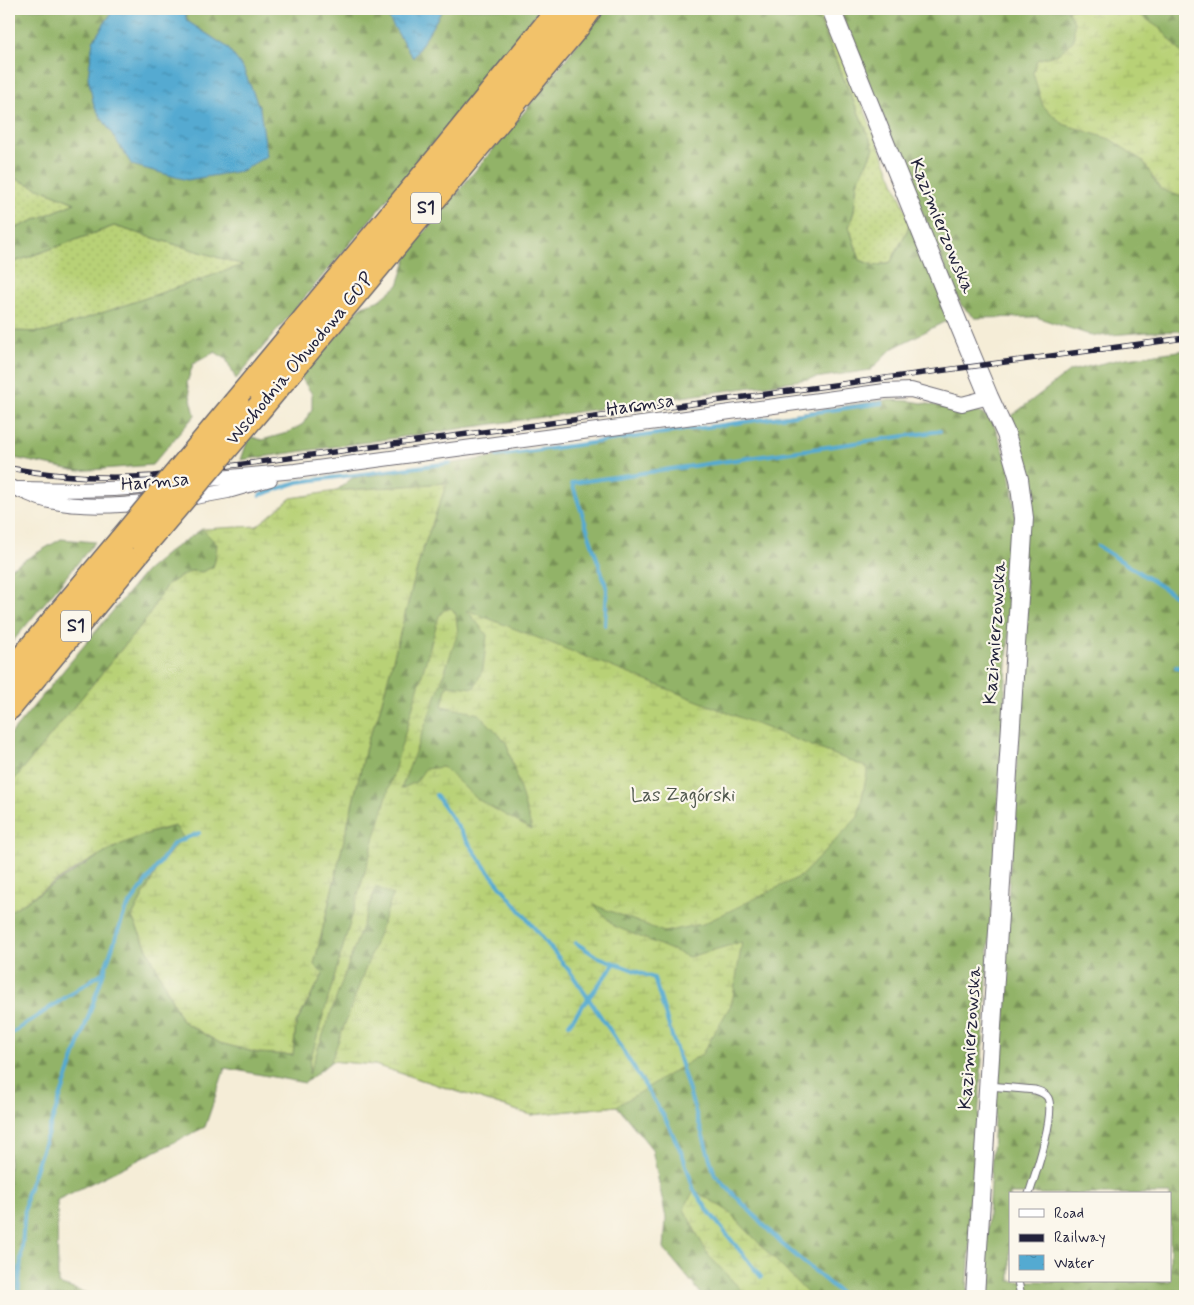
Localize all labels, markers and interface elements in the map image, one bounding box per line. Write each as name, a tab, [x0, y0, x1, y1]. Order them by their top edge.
street label: Kazimierzowska	[904, 155, 981, 298]
road number: S1	[411, 192, 441, 224]
street label: Wschodnia Obwodowa GOP	[220, 267, 380, 450]
street label: Harmsa	[604, 388, 676, 422]
street label: Harmsa	[120, 467, 190, 497]
street label: Kazimierzowska	[978, 560, 1013, 706]
road number: S1	[61, 610, 91, 642]
park label: Las Zagórski	[631, 783, 735, 809]
street label: Kazimierzowska	[953, 965, 988, 1111]
legend	[1009, 1192, 1172, 1282]
text: Road	[1054, 1204, 1084, 1224]
text: Railway	[1054, 1228, 1106, 1248]
text: Water	[1054, 1254, 1094, 1274]

